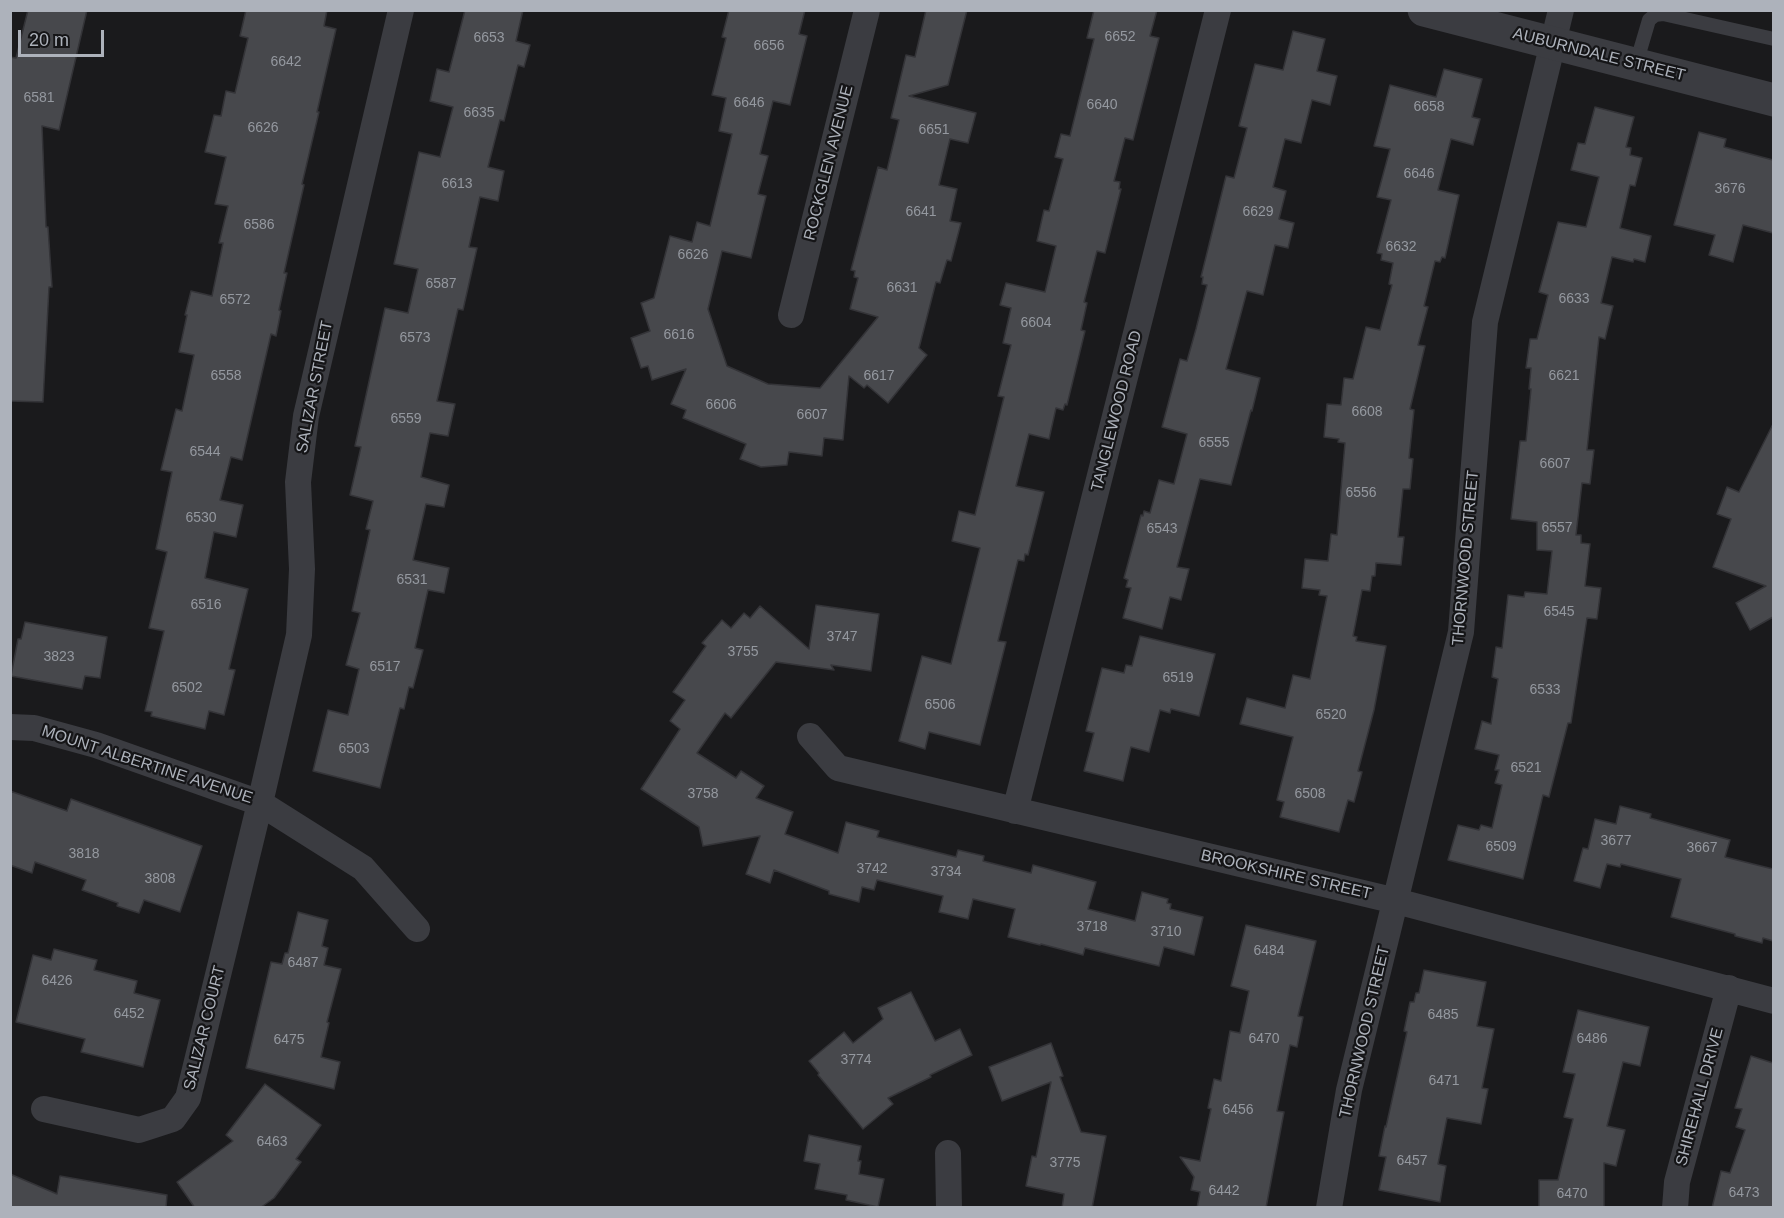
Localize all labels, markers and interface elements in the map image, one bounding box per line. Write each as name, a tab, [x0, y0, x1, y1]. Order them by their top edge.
scale bar	[21, 18, 106, 56]
street label: AUBURNDALE STREET	[1511, 24, 1687, 86]
house number: 6652	[1104, 29, 1136, 45]
text: 20 m	[29, 30, 69, 50]
house number: 6653	[473, 30, 505, 46]
house number: 6656	[753, 38, 785, 54]
house number: 6642	[270, 54, 302, 70]
street label: ROCKGLEN AVENUE	[800, 84, 858, 242]
house number: 6581	[23, 90, 55, 106]
house number: 6646	[733, 95, 765, 111]
house number: 6640	[1086, 97, 1118, 113]
house number: 6658	[1413, 99, 1445, 115]
house number: 6635	[463, 105, 495, 121]
house number: 6626	[247, 120, 279, 136]
house number: 6651	[918, 122, 950, 138]
house number: 6646	[1403, 166, 1435, 182]
house number: 6613	[441, 176, 473, 192]
house number: 3676	[1714, 181, 1746, 197]
house number: 6641	[905, 204, 937, 220]
house number: 6629	[1242, 204, 1274, 220]
house number: 6586	[243, 217, 275, 233]
house number: 6632	[1385, 239, 1417, 255]
house number: 6626	[677, 247, 709, 263]
house number: 6587	[425, 276, 457, 292]
house number: 6631	[886, 280, 918, 296]
house number: 6633	[1558, 291, 1590, 307]
house number: 6572	[219, 292, 251, 308]
house number: 6604	[1020, 315, 1052, 331]
street label: SALIZAR STREET	[293, 319, 337, 455]
house number: 6616	[663, 327, 695, 343]
street label: TANGLEWOOD ROAD	[1088, 329, 1146, 493]
house number: 6573	[399, 330, 431, 346]
house number: 6558	[210, 368, 242, 384]
house number: 6617	[863, 368, 895, 384]
house number: 6621	[1548, 368, 1580, 384]
house number: 6606	[705, 397, 737, 413]
house number: 6608	[1351, 404, 1383, 420]
house number: 6607	[796, 407, 828, 423]
house number: 6559	[390, 411, 422, 427]
house number: 6555	[1198, 435, 1230, 451]
house number: 6544	[189, 444, 221, 460]
house number: 6607	[1539, 456, 1571, 472]
street label: THORNWOOD STREET	[1449, 470, 1483, 646]
house number: 6556	[1345, 485, 1377, 501]
house number: 6530	[185, 510, 217, 526]
house number: 6557	[1541, 520, 1573, 536]
house number: 6543	[1146, 521, 1178, 537]
house number: 6531	[396, 572, 428, 588]
house number: 6516	[190, 597, 222, 613]
house number: 6545	[1543, 604, 1575, 620]
house number: 3747	[826, 629, 858, 645]
house number: 3755	[727, 644, 759, 660]
house number: 3823	[43, 649, 75, 665]
house number: 6517	[369, 659, 401, 675]
house number: 6519	[1162, 670, 1194, 686]
house number: 6502	[171, 680, 203, 696]
house number: 6533	[1529, 682, 1561, 698]
house number: 6506	[924, 697, 956, 713]
house number: 6520	[1315, 707, 1347, 723]
street label: MOUNT ALBERTINE AVENUE	[39, 722, 255, 808]
house number: 6503	[338, 741, 370, 757]
house number: 6521	[1510, 760, 1542, 776]
house number: 3758	[687, 786, 719, 802]
house number: 6508	[1294, 786, 1326, 802]
house number: 3677	[1600, 833, 1632, 849]
house number: 6509	[1485, 839, 1517, 855]
house number: 3667	[1686, 840, 1718, 856]
house number: 3818	[68, 846, 100, 862]
street label: BROOKSHIRE STREET	[1199, 846, 1373, 904]
house number: 3742	[856, 861, 888, 877]
house number: 3734	[930, 864, 962, 880]
house number: 3808	[144, 871, 176, 887]
house number: 3718	[1076, 919, 1108, 935]
house number: 3710	[1150, 924, 1182, 940]
house number: 6484	[1253, 943, 1285, 959]
street label: THORNWOOD STREET	[1336, 944, 1394, 1120]
house number: 6487	[287, 955, 319, 971]
street label: SALIZAR COURT	[180, 964, 230, 1092]
house number: 6426	[41, 973, 73, 989]
house number: 6452	[113, 1006, 145, 1022]
house number: 6485	[1427, 1007, 1459, 1023]
street label: SHIREHALL DRIVE	[1672, 1026, 1728, 1168]
house number: 6470	[1248, 1031, 1280, 1047]
house number: 6486	[1576, 1031, 1608, 1047]
house number: 6475	[273, 1032, 305, 1048]
house number: 3774	[840, 1052, 872, 1068]
house number: 6471	[1428, 1073, 1460, 1089]
house number: 6456	[1222, 1102, 1254, 1118]
house number: 6463	[256, 1134, 288, 1150]
house number: 6457	[1396, 1153, 1428, 1169]
house number: 3775	[1049, 1155, 1081, 1171]
house number: 6442	[1208, 1183, 1240, 1199]
house number: 6473	[1728, 1185, 1760, 1201]
house number: 6470	[1556, 1186, 1588, 1202]

